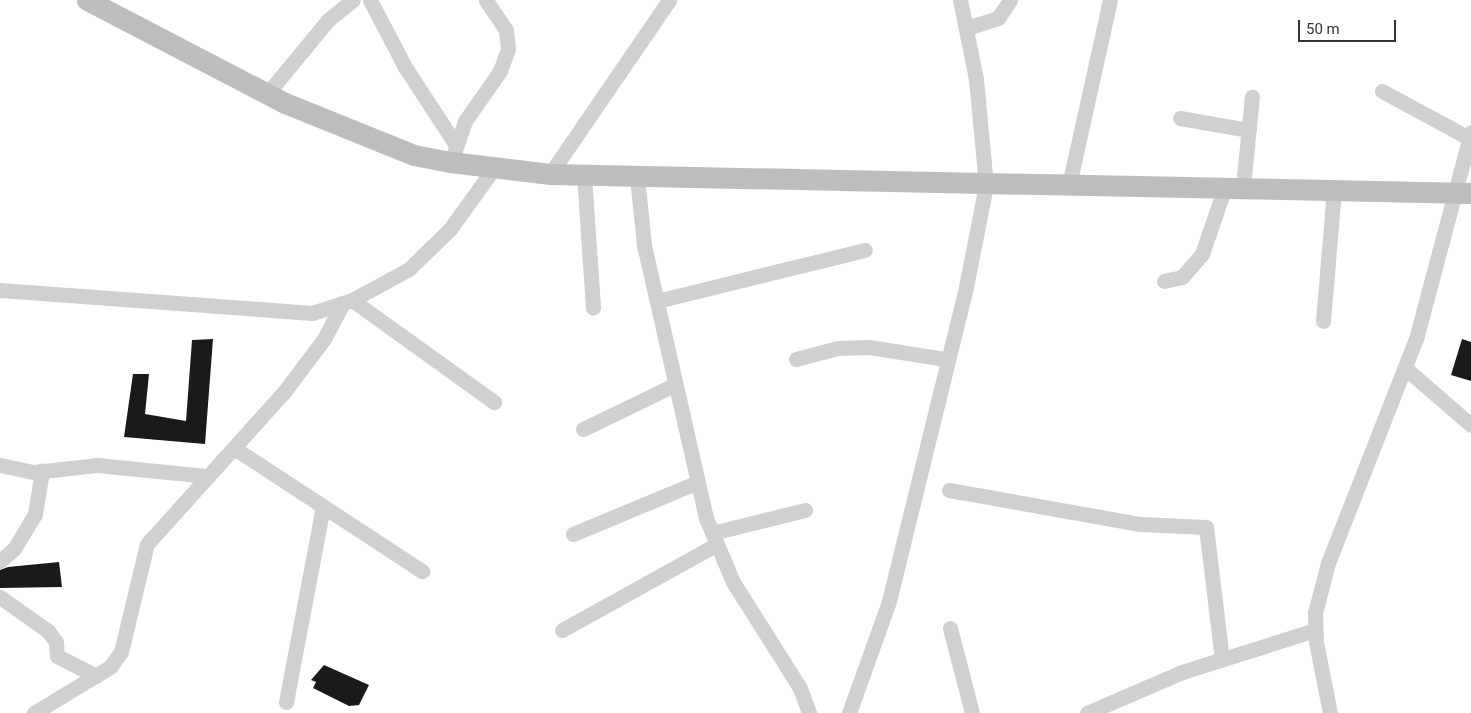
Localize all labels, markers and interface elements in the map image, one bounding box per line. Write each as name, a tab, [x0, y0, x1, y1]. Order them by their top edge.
scale bar	[1301, 10, 1398, 42]
text: 50 m	[1306, 20, 1340, 38]

